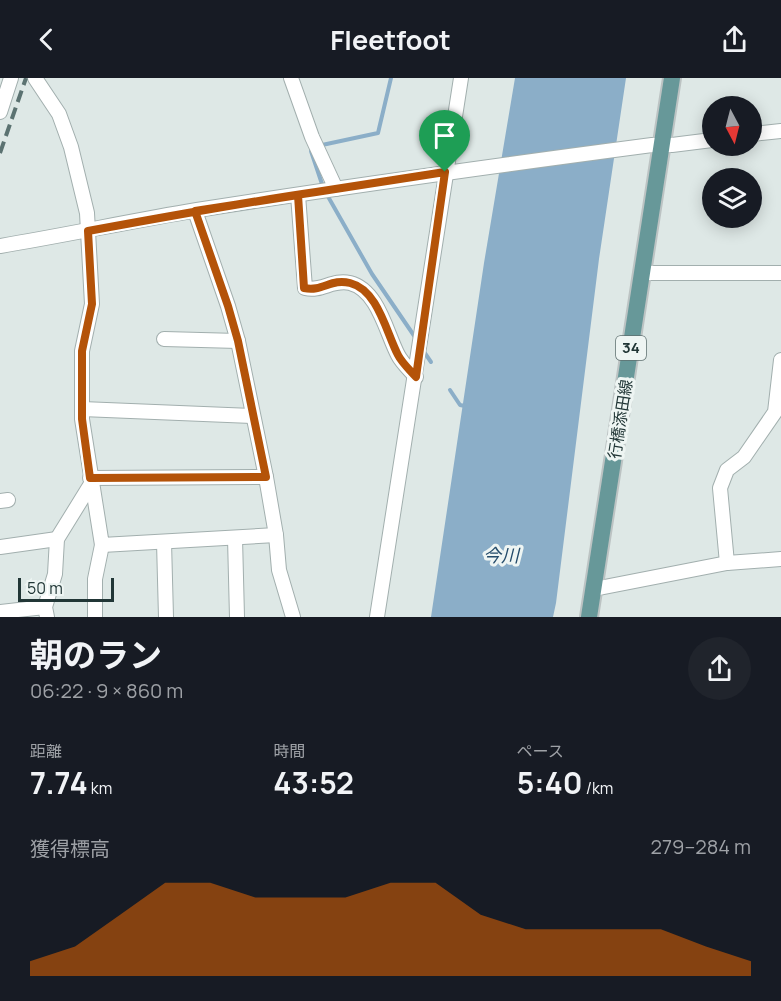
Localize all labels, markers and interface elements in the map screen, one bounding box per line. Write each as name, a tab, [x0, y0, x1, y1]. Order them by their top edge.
text: Fleetfoot	[330, 21, 451, 58]
icon: back	[30, 23, 63, 56]
icon: share	[718, 23, 751, 56]
north arrow	[702, 96, 762, 156]
map controls	[702, 96, 762, 228]
pin	[419, 110, 470, 172]
icon: arrive	[428, 119, 461, 152]
button: layers	[702, 168, 762, 228]
road number: 34	[616, 336, 646, 360]
street label: 行橋添田線	[603, 378, 637, 460]
water label: 今川	[483, 543, 521, 567]
scale bar	[18, 575, 114, 602]
text: 50 m	[27, 577, 63, 599]
text: 朝のラン	[30, 632, 162, 677]
button: share	[688, 637, 751, 700]
text: 06:22 · 9 × 860 m	[30, 677, 183, 704]
text: 距離	[30, 740, 62, 762]
text: 時間	[273, 740, 305, 762]
text: ペース	[517, 740, 564, 762]
text: 7.74	[30, 762, 88, 803]
text: 43:52	[273, 762, 354, 803]
text: 5:40	[517, 762, 583, 803]
text: km	[88, 777, 112, 799]
text: /km	[583, 777, 613, 799]
text: 279–284 m	[651, 833, 751, 860]
text: 獲得標高	[30, 835, 110, 862]

